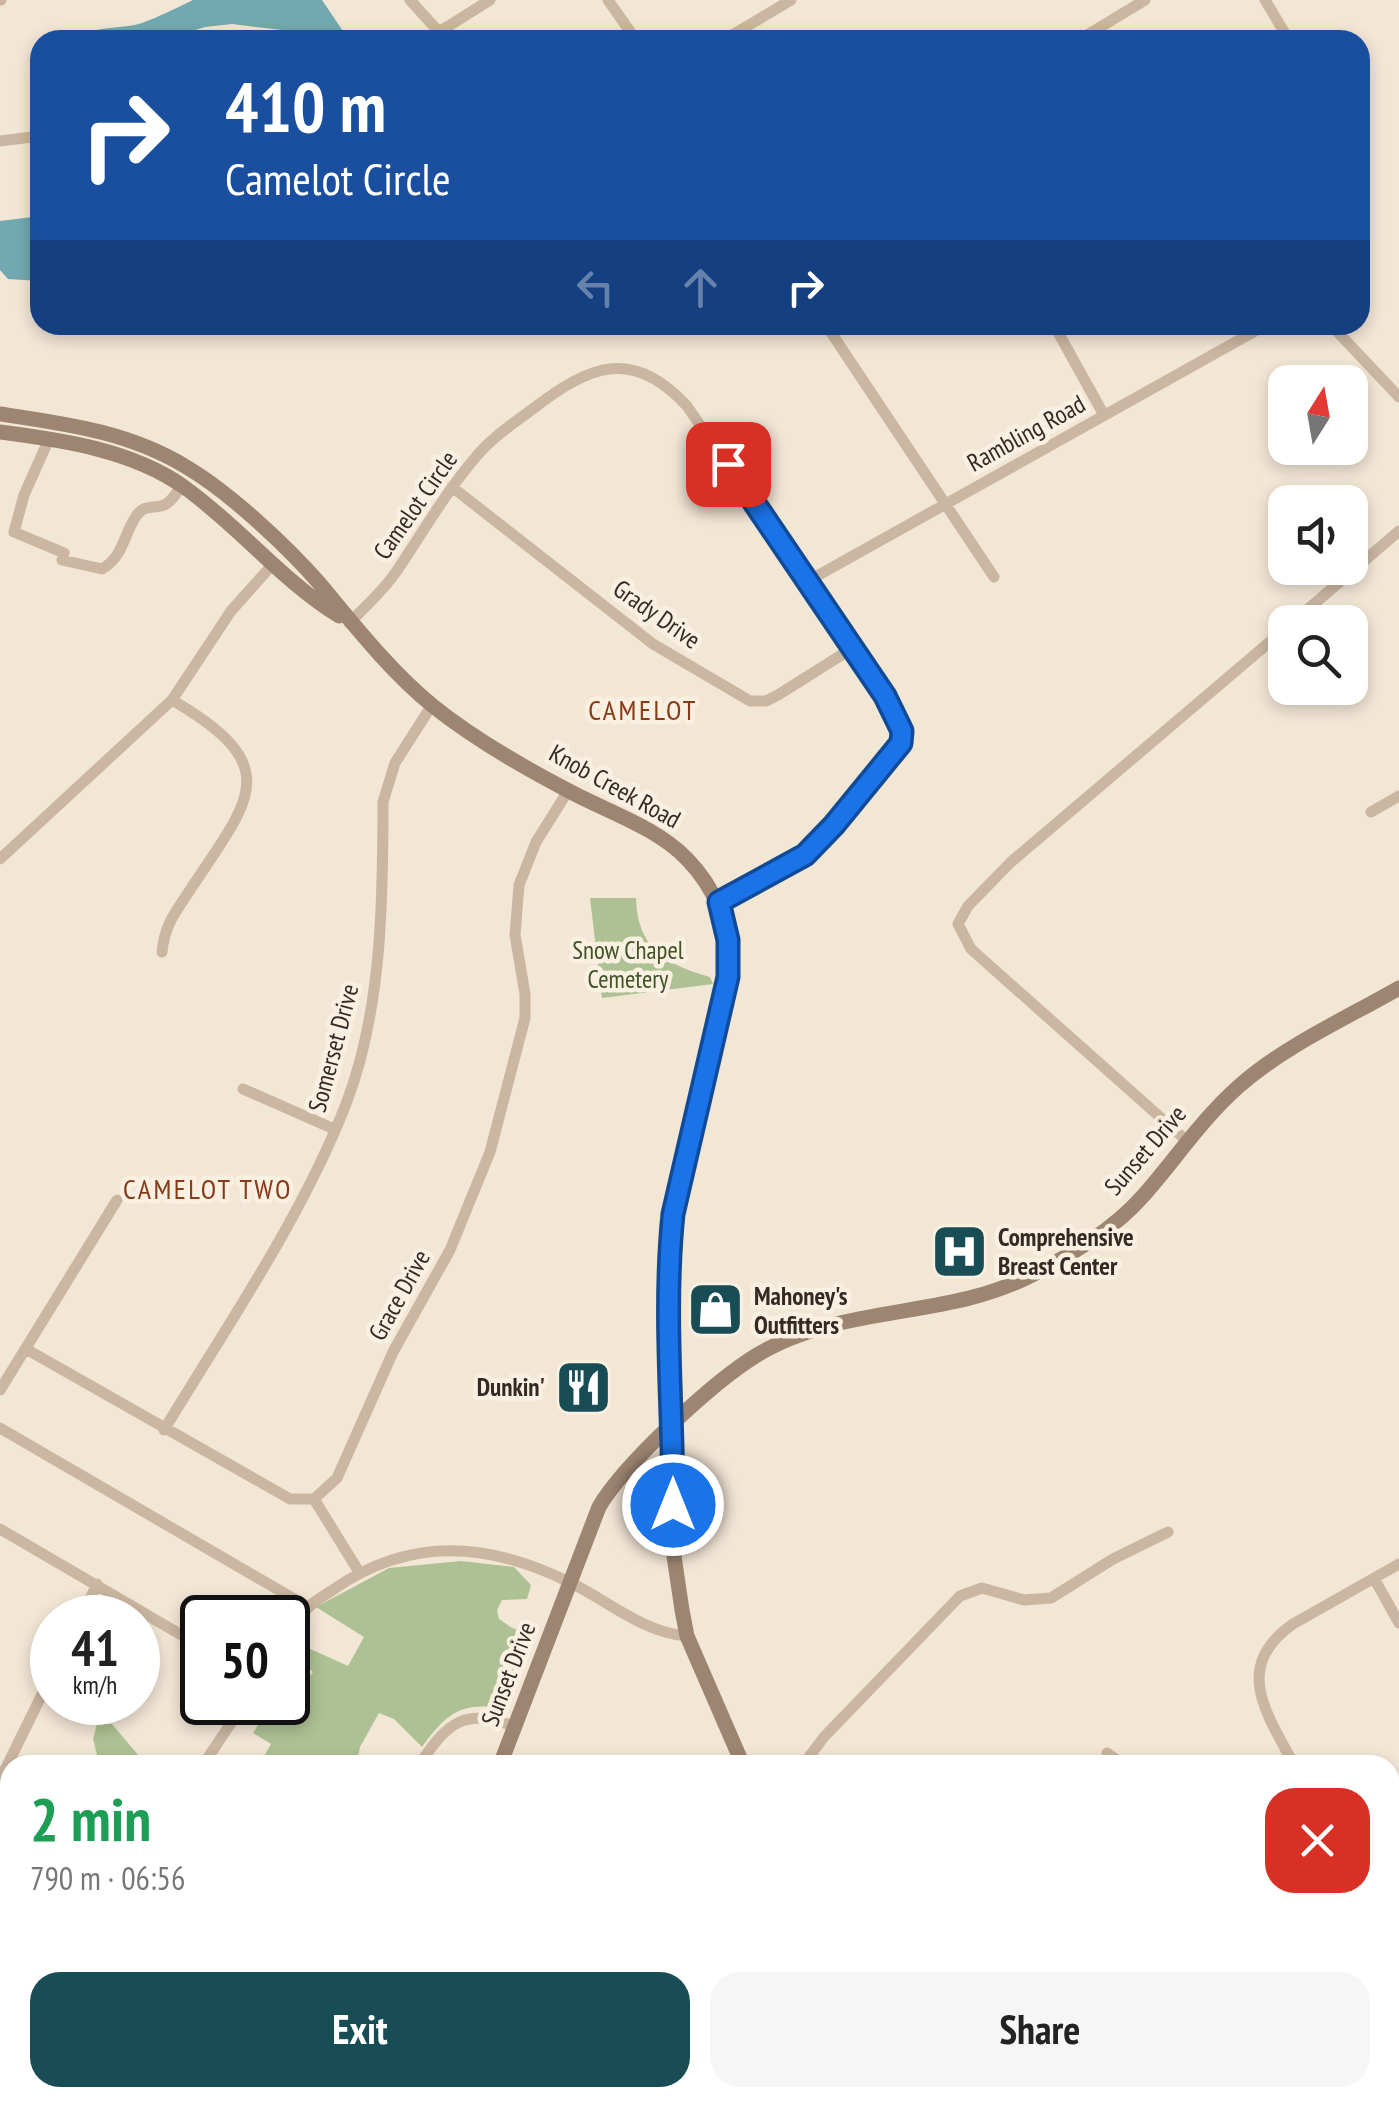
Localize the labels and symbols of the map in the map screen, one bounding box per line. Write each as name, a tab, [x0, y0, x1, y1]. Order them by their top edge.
north arrow	[1268, 365, 1368, 465]
street label: Rambling Road	[961, 387, 1091, 479]
pin	[686, 422, 771, 507]
street label: Camelot Circle	[366, 444, 464, 566]
street label: Grady Drive	[607, 572, 707, 656]
district label: CAMELOT	[588, 691, 698, 728]
street label: Knob Creek Road	[544, 737, 686, 835]
park label: Snow Chapel Cemetery	[572, 934, 684, 995]
street label: Somerset Drive	[301, 980, 365, 1116]
street label: Sunset Drive	[1097, 1098, 1193, 1202]
district label: CAMELOT TWO	[123, 1170, 293, 1207]
hospital icon: Comprehensive Breast Center	[929, 1221, 989, 1281]
place label: Comprehensive Breast Center	[998, 1221, 1134, 1282]
street label: Grace Drive	[361, 1244, 437, 1346]
shop icon: Mahoney's Outfitters	[685, 1280, 745, 1340]
place label: Mahoney's Outfitters	[754, 1280, 848, 1341]
restaurant icon: Dunkin'	[554, 1357, 614, 1417]
place label: Dunkin'	[477, 1371, 545, 1403]
position arrow	[621, 1453, 725, 1557]
speed limit sign: 50	[180, 1595, 310, 1725]
street label: Sunset Drive	[474, 1617, 542, 1731]

